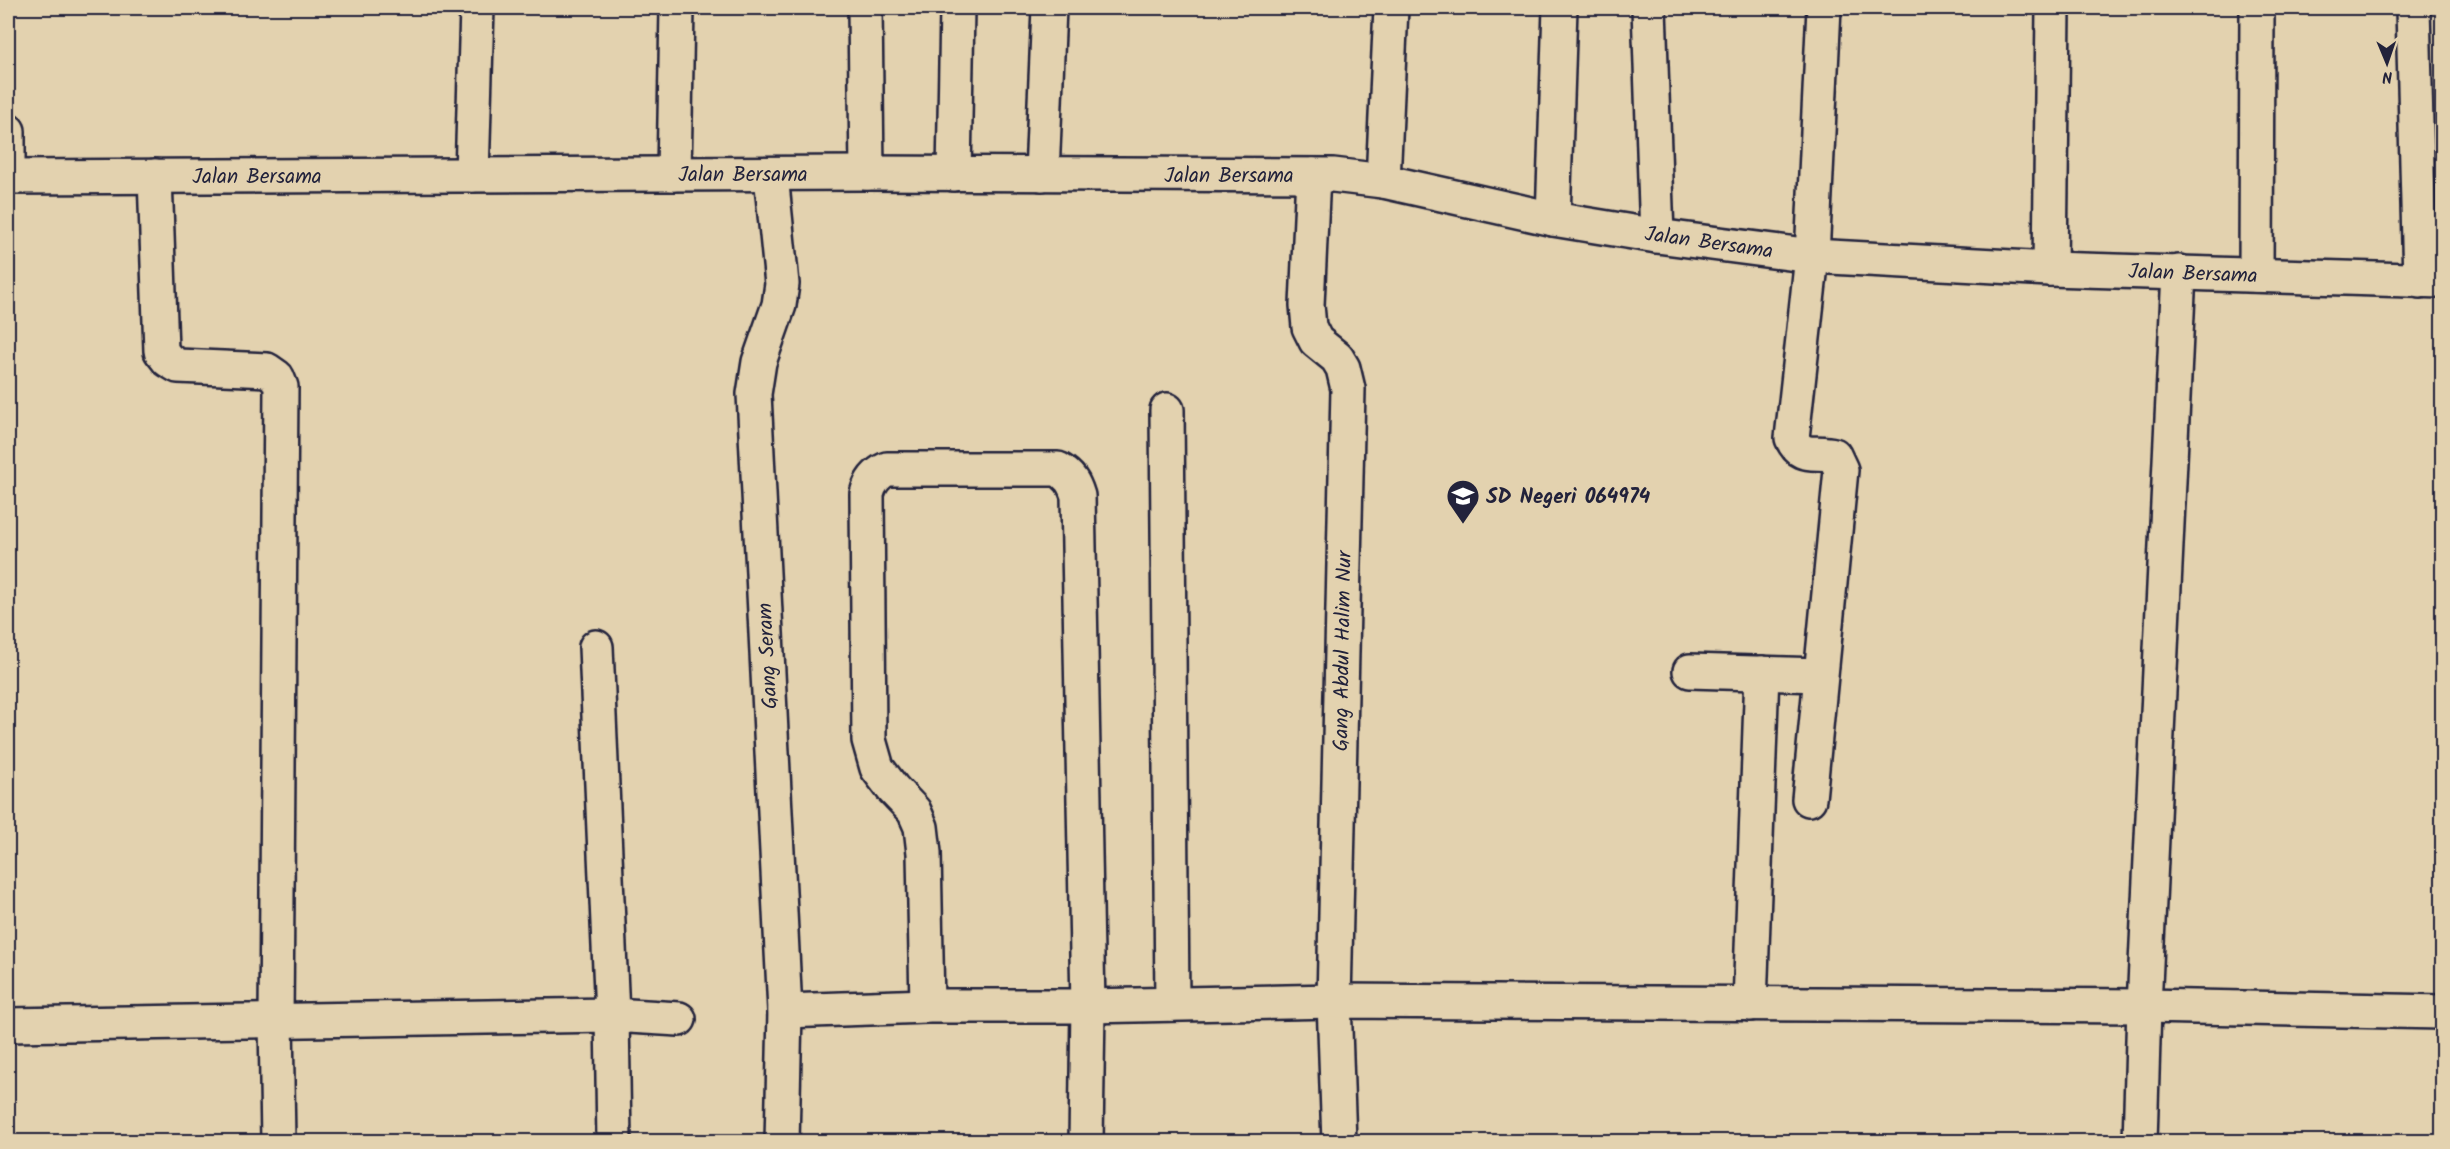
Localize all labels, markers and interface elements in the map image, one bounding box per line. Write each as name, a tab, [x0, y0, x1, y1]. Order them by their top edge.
north arrow	[2357, 33, 2417, 93]
text: N	[2382, 64, 2393, 89]
street label: Jalan Bersama	[678, 159, 808, 192]
street label: Jalan Bersama	[1164, 160, 1294, 193]
street label: Jalan Bersama	[192, 161, 322, 194]
street label: Jalan Bersama	[1642, 218, 1775, 269]
street label: Jalan Bersama	[2128, 256, 2258, 293]
school or university icon: SD Negeri 064974	[1445, 478, 1481, 525]
place label: SD Negeri 064974	[1486, 481, 1651, 514]
street label: Gang Abdul Halim Nur	[1325, 549, 1362, 752]
street label: Gang Seram	[749, 602, 788, 710]

